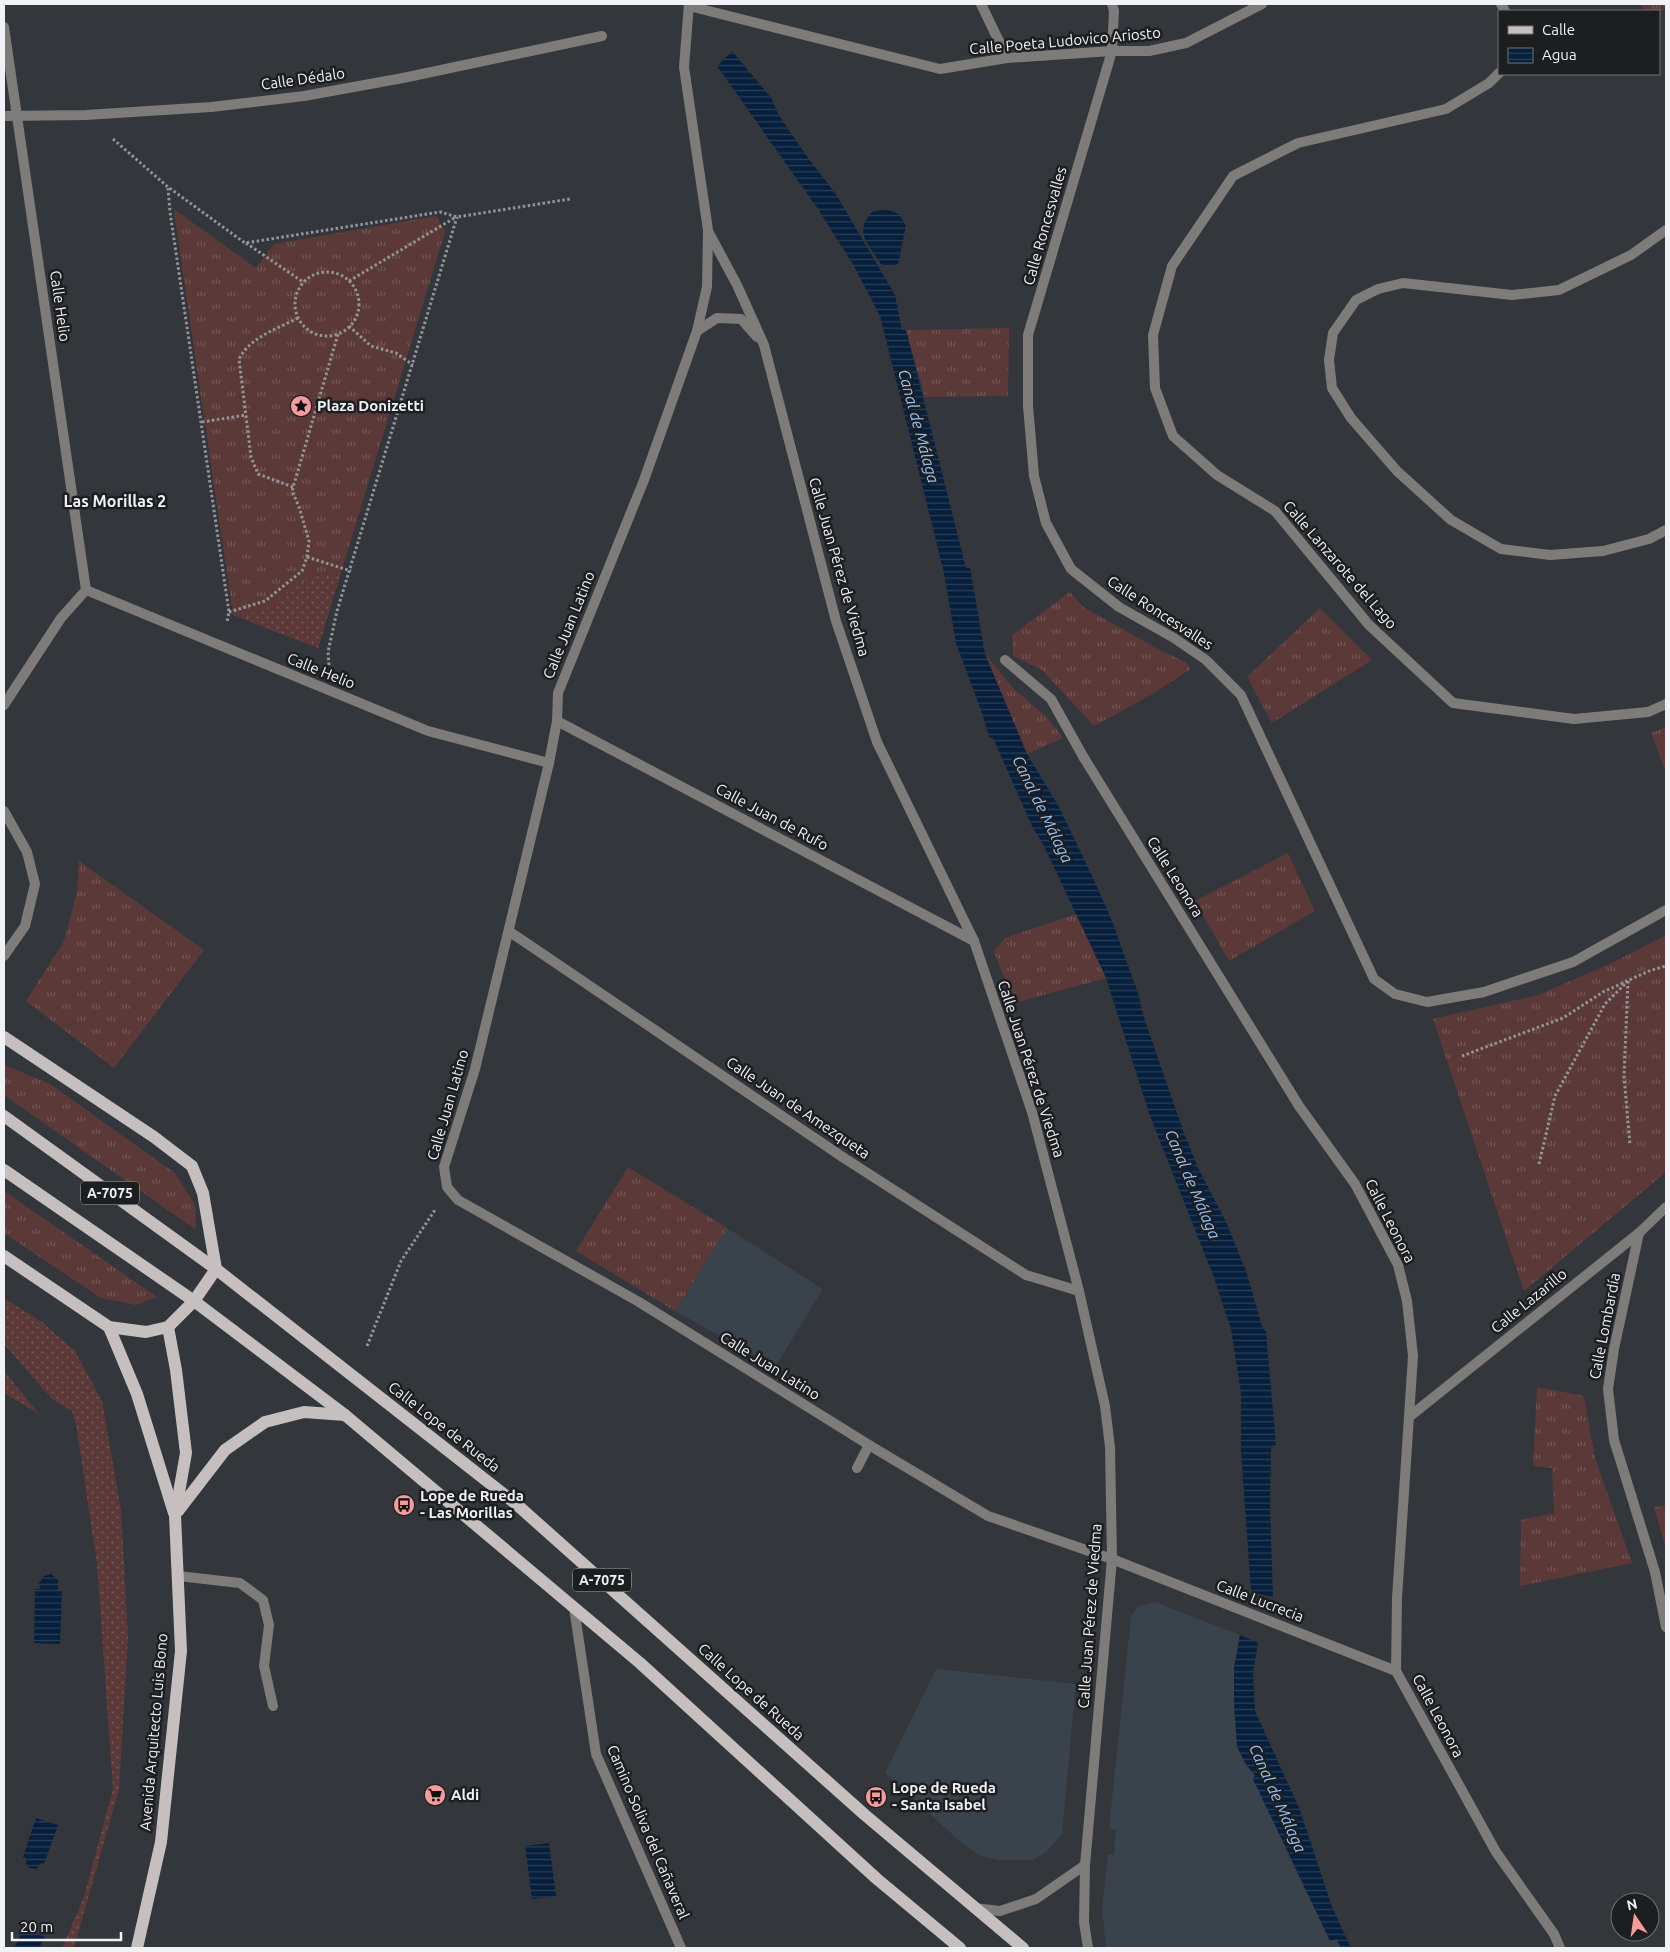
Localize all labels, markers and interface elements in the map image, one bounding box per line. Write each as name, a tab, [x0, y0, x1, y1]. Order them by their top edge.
legend	[1498, 10, 1660, 75]
text: Calle	[1542, 21, 1575, 38]
street label: Calle Poeta Ludovico Ariosto	[968, 24, 1161, 57]
text: Agua	[1542, 46, 1577, 63]
street label: Calle Dédalo	[260, 64, 346, 93]
street label: Calle Roncesvalles	[1019, 165, 1070, 287]
street label: Calle Helio	[47, 269, 74, 343]
water label: Canal de Málaga	[895, 367, 943, 485]
place icon: Plaza Donizetti	[289, 394, 313, 418]
place label: Plaza Donizetti	[317, 397, 424, 414]
street label: Calle Juan Pérez de Viedma	[806, 475, 873, 658]
district label: Las Morillas 2	[64, 492, 166, 510]
street label: Calle Lanzarote del Lago	[1280, 497, 1401, 632]
street label: Calle Juan Latino	[539, 569, 598, 681]
street label: Calle Roncesvalles	[1104, 572, 1216, 653]
street label: Calle Helio	[285, 649, 358, 692]
water label: Canal de Málaga	[1009, 752, 1077, 866]
street label: Calle Juan de Rufo	[713, 780, 831, 853]
street label: Calle Leonora	[1144, 833, 1207, 920]
street label: Calle Juan Pérez de Viedma	[995, 978, 1068, 1160]
street label: Calle Juan Latino	[424, 1048, 471, 1162]
street label: Calle Juan de Amezqueta	[723, 1053, 873, 1162]
water label: Canal de Málaga	[1162, 1127, 1224, 1242]
street label: Calle Leonora	[1362, 1176, 1419, 1266]
road number: A-7075	[81, 1182, 139, 1204]
street label: Calle Lazarillo	[1487, 1265, 1570, 1336]
street label: Calle Lombardía	[1586, 1271, 1623, 1381]
street label: Calle Juan Latino	[717, 1328, 823, 1403]
street label: Calle Lope de Rueda	[385, 1378, 503, 1475]
place label: Lope de Rueda - Las Morillas	[420, 1487, 524, 1521]
bus stop icon: Lope de Rueda - Las Morillas	[392, 1493, 416, 1517]
street label: Calle Juan Pérez de Viedma	[1075, 1523, 1104, 1709]
road number: A-7075	[573, 1568, 631, 1592]
street label: Calle Lucrecia	[1214, 1576, 1306, 1625]
street label: Avenida Arquitecto Luis Bono	[136, 1632, 171, 1831]
street label: Calle Lope de Rueda	[695, 1640, 808, 1744]
street label: Calle Leonora	[1409, 1671, 1468, 1760]
water label: Canal de Málaga	[1246, 1741, 1310, 1855]
street label: Camino Soliva del Cañaveral	[604, 1742, 693, 1921]
place label: Lope de Rueda - Santa Isabel	[892, 1779, 996, 1813]
supermarket icon: Aldi	[423, 1783, 447, 1807]
bus stop icon: Lope de Rueda - Santa Isabel	[864, 1785, 888, 1809]
place label: Aldi	[451, 1786, 479, 1803]
north arrow	[1610, 1892, 1660, 1942]
text: N	[1625, 1895, 1639, 1913]
scale bar	[12, 1910, 121, 1942]
text: 20 m	[20, 1918, 53, 1935]

